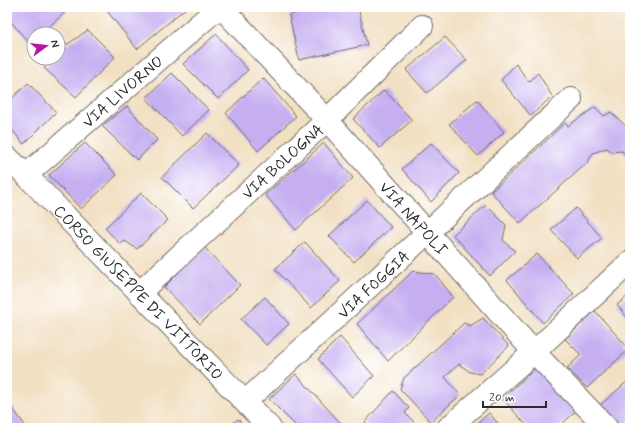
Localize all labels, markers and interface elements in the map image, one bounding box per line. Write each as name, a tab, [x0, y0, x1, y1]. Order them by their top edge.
north arrow	[26, 26, 66, 66]
text: N	[47, 38, 62, 49]
street label: VIA LIVORNO	[78, 51, 168, 133]
street label: VIA BOLOGNA	[238, 120, 328, 204]
street label: VIA NAPOLI	[374, 178, 452, 260]
street label: CORSO GIUSEPPE DI VITTORIO	[48, 201, 227, 385]
street label: VIA FOGGIA	[333, 246, 415, 324]
scale bar	[483, 383, 546, 409]
text: 20 m	[489, 390, 515, 406]

